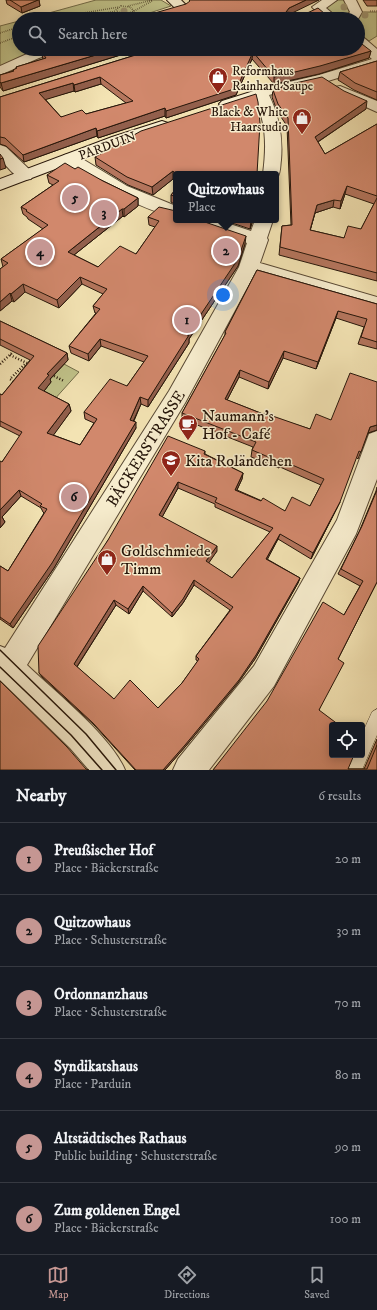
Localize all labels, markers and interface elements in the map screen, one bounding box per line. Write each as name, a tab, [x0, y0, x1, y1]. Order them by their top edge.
search box	[12, 12, 365, 56]
icon: search	[26, 23, 48, 45]
text: Search here	[58, 25, 127, 44]
place label: Reformhaus Rainhard Saupe	[232, 63, 313, 94]
shop icon: Reformhaus Rainhard Saupe	[207, 66, 229, 94]
place label: Black & White Haarstudio	[211, 104, 288, 135]
shop icon: Black & White Haarstudio	[291, 107, 313, 135]
street label: PARDUIN	[76, 128, 138, 164]
popup	[173, 171, 279, 223]
text: Quitzowhaus	[188, 180, 264, 199]
pin: 5	[62, 183, 88, 213]
pin: 3	[91, 198, 117, 228]
text: Place	[188, 199, 216, 215]
pin: 2	[213, 236, 239, 266]
pin: 4	[27, 237, 53, 267]
your location	[213, 285, 233, 305]
pin: 1	[174, 305, 200, 335]
street label: BÄCKERSTRASSE	[102, 387, 190, 510]
place label: Naumann's Hof - Café	[202, 406, 274, 444]
cafe icon: Naumann's Hof - Café	[177, 413, 199, 441]
school or university icon: Kita Roländchen	[160, 449, 182, 477]
place label: Kita Roländchen	[185, 451, 293, 471]
pin: 6	[61, 482, 87, 512]
place label: Goldschmiede Timm	[121, 541, 211, 579]
shop icon: Goldschmiede Timm	[96, 548, 118, 576]
map controls	[329, 722, 365, 758]
button: locate	[329, 722, 365, 758]
text: Nearby	[16, 785, 66, 807]
text: 6 results	[318, 788, 361, 804]
text: Preußischer Hof	[54, 841, 153, 860]
text: 1	[27, 851, 31, 867]
text: 20 m	[335, 851, 361, 867]
text: Place · Bäckerstraße	[54, 860, 159, 876]
text: Quitzowhaus	[54, 913, 131, 932]
text: 2	[26, 923, 32, 939]
text: 30 m	[337, 923, 361, 939]
text: Place · Schusterstraße	[54, 932, 167, 948]
text: Ordonnanzhaus	[54, 985, 148, 1004]
text: 3	[27, 995, 31, 1011]
text: 70 m	[335, 995, 361, 1011]
text: Place · Schusterstraße	[54, 1004, 167, 1020]
text: Syndikatshaus	[54, 1057, 138, 1076]
text: 4	[25, 1067, 33, 1083]
text: 80 m	[335, 1067, 361, 1083]
text: Place · Parduin	[54, 1076, 131, 1092]
text: Altstädtisches Rathaus	[54, 1129, 187, 1148]
text: 5	[26, 1139, 32, 1155]
text: 90 m	[335, 1139, 361, 1155]
text: Public building · Schusterstraße	[54, 1148, 217, 1164]
text: Zum goldenen Engel	[54, 1201, 180, 1220]
text: 6	[26, 1211, 32, 1227]
text: 100 m	[330, 1211, 361, 1227]
text: Place · Bäckerstraße	[54, 1220, 159, 1236]
tab: Map	[47, 1264, 69, 1302]
tab: Directions	[164, 1264, 210, 1302]
tab: Saved	[304, 1264, 330, 1302]

